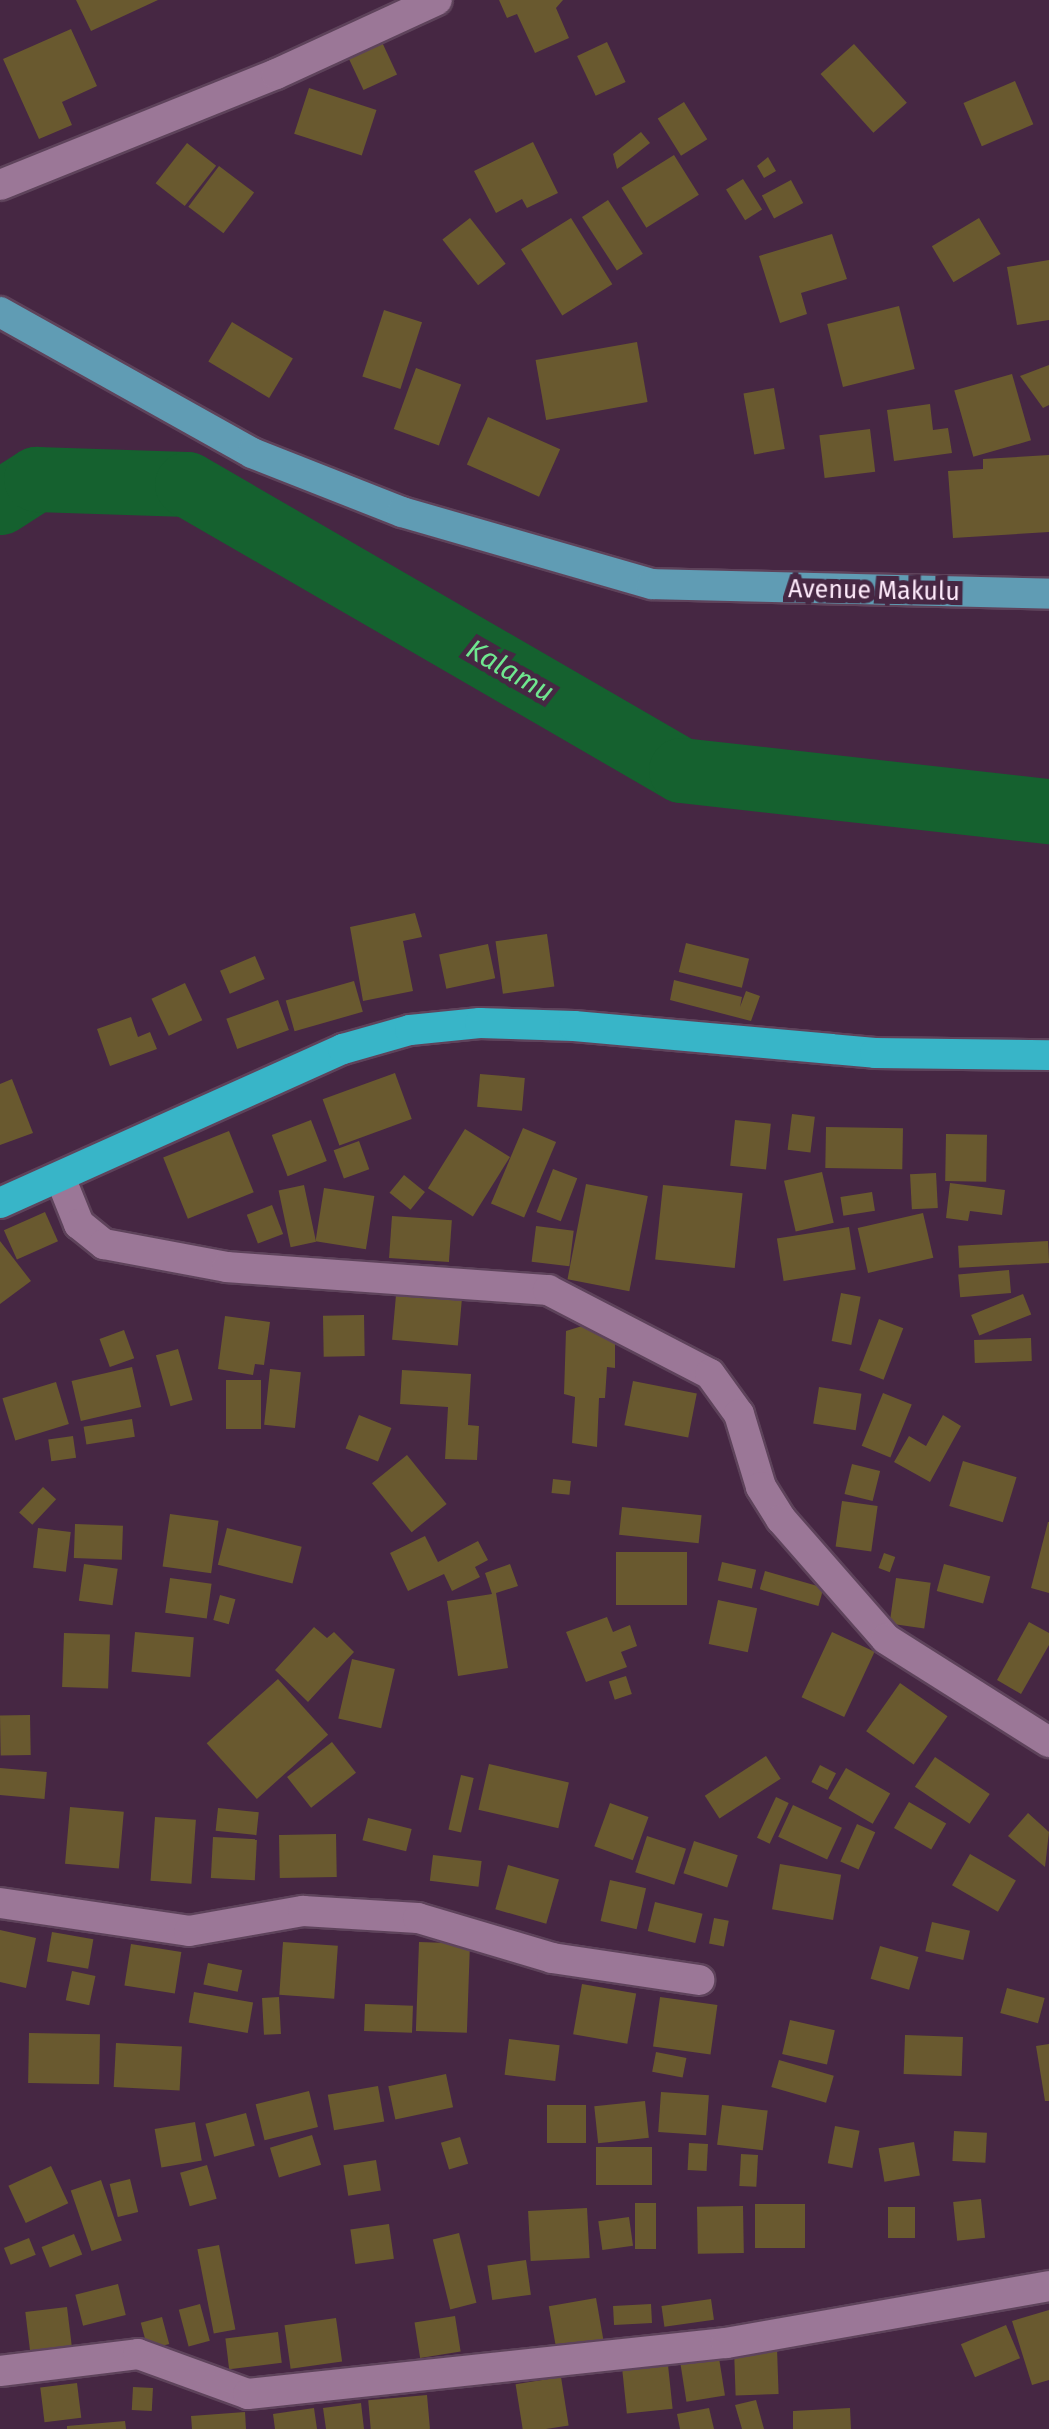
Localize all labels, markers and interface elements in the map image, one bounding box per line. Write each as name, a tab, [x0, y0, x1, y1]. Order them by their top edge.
street label: Avenue Makulu	[788, 575, 960, 607]
water label: Kalamu	[460, 633, 560, 709]

